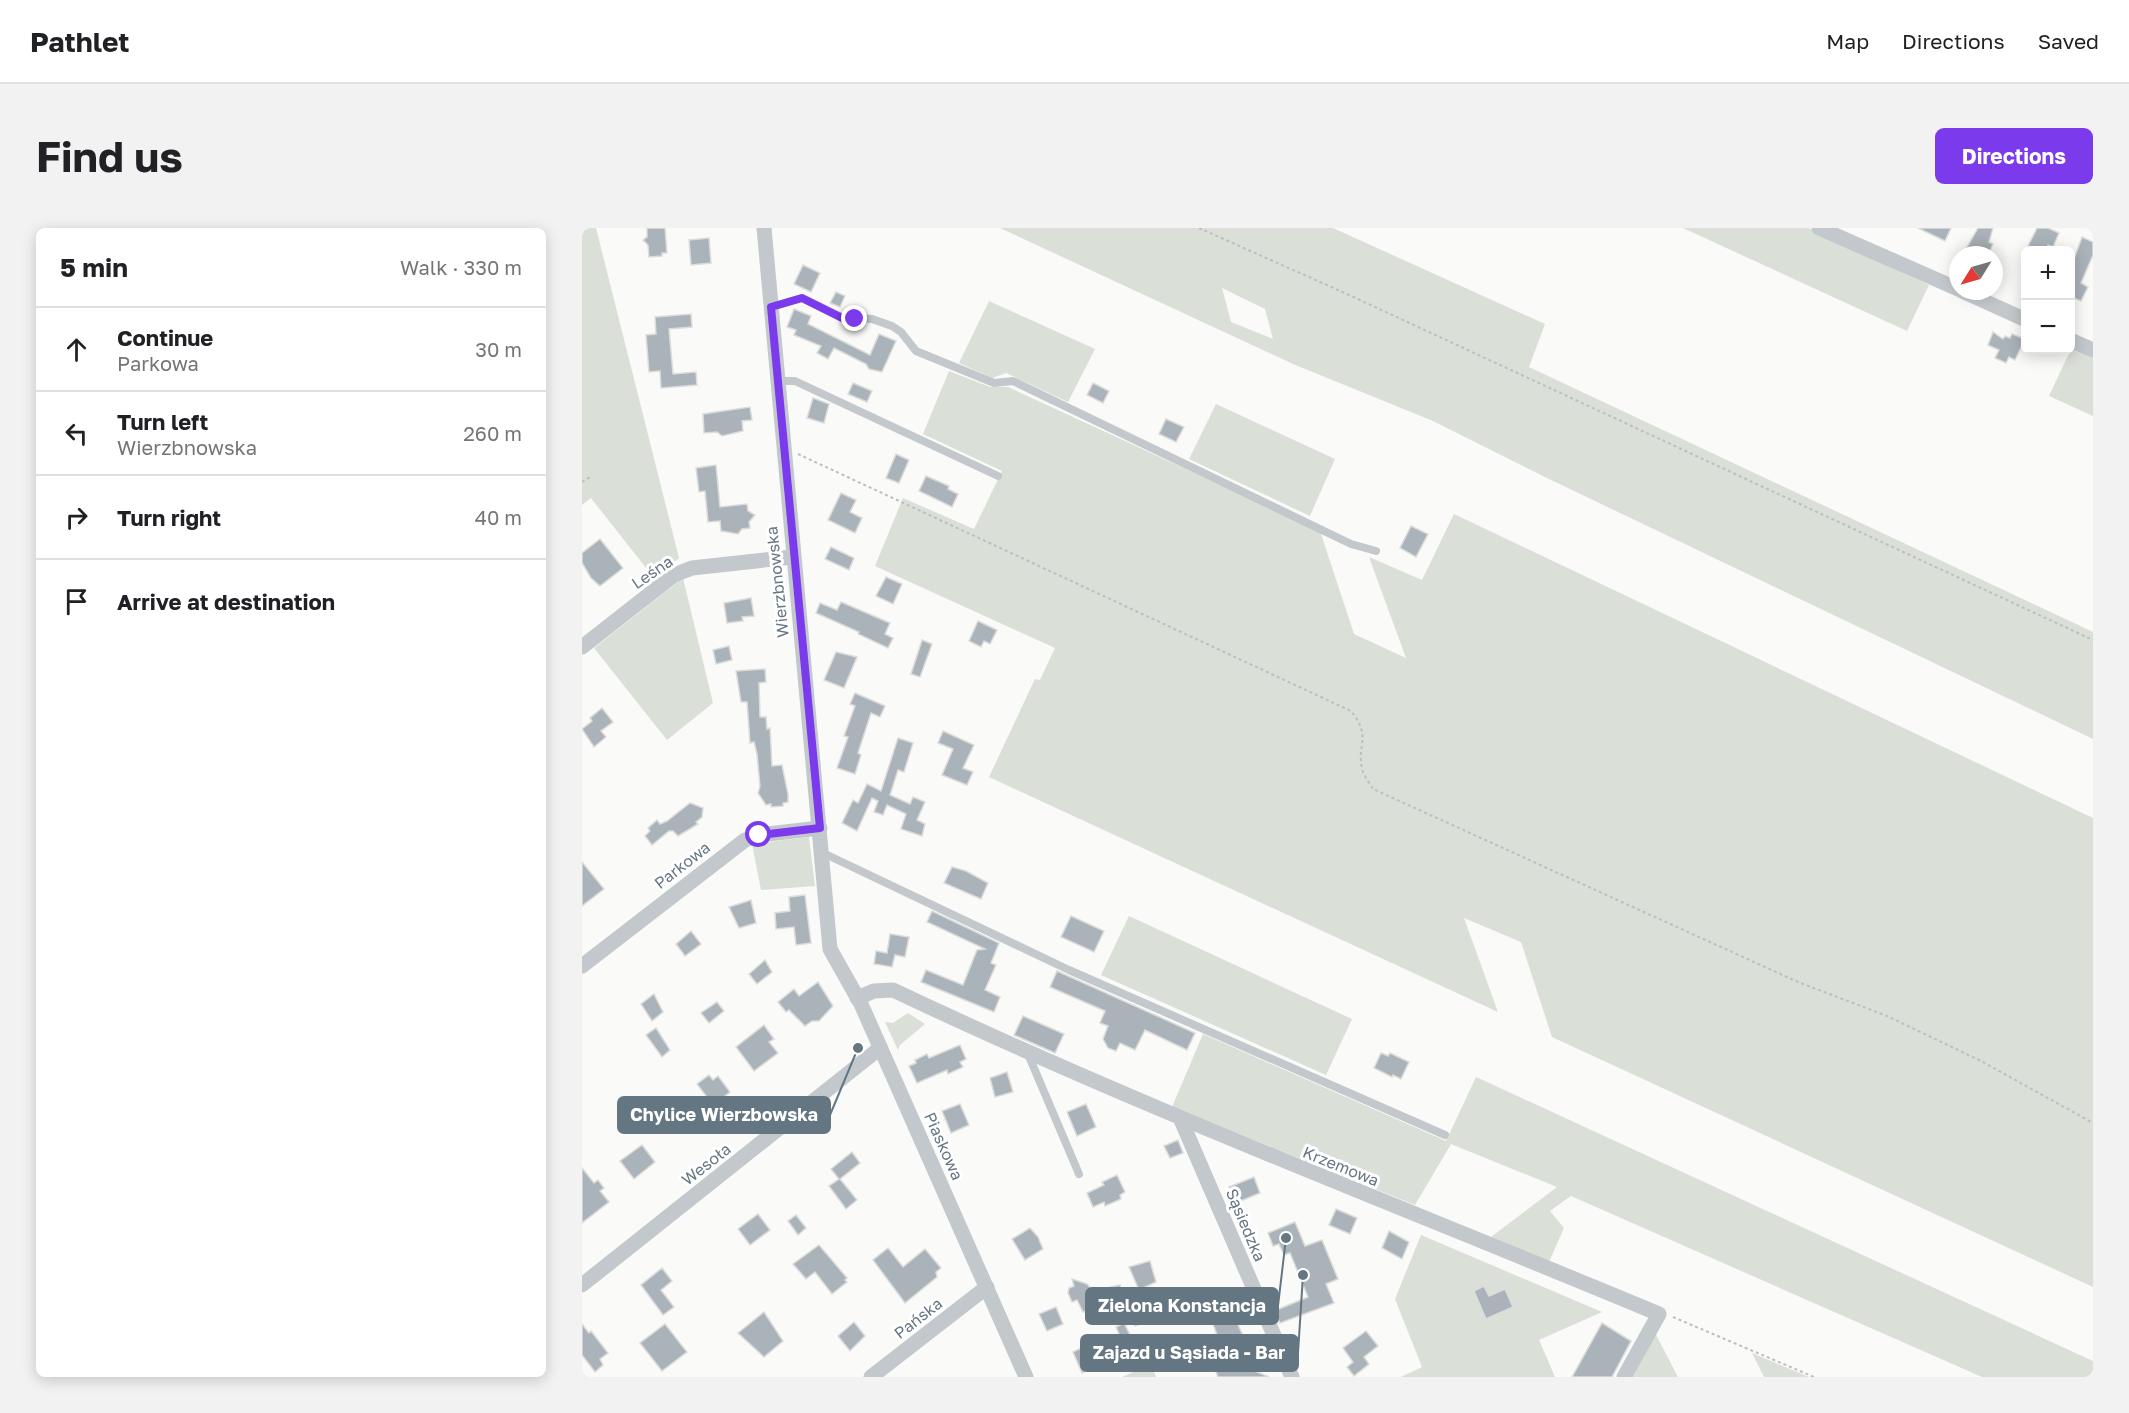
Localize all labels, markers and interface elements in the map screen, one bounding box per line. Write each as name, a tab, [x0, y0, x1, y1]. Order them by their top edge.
text: Pathlet	[30, 25, 130, 58]
text: Map	[1826, 28, 1869, 54]
text: Directions	[1902, 28, 2005, 54]
text: Saved	[2038, 28, 2099, 54]
button: Directions	[1935, 128, 2093, 184]
text: Find us	[36, 131, 183, 181]
north arrow	[1949, 246, 2003, 300]
map controls	[2021, 246, 2075, 354]
button: +	[2021, 246, 2075, 300]
text: 5 min	[60, 252, 128, 283]
text: Walk · 330 m	[400, 255, 522, 279]
button: −	[2021, 300, 2075, 354]
route end	[841, 305, 867, 331]
text: Continue	[117, 324, 213, 351]
icon: ahead	[60, 333, 93, 366]
text: 30 m	[475, 337, 522, 361]
text: Parkowa	[117, 351, 199, 375]
text: Turn left	[117, 408, 208, 435]
icon: left	[60, 417, 93, 450]
text: 260 m	[463, 421, 522, 445]
text: Wierzbnowska	[117, 435, 257, 459]
icon: right	[60, 501, 93, 534]
text: Turn right	[117, 504, 221, 531]
text: 40 m	[475, 505, 522, 529]
street label: Wierzbnowska	[761, 525, 793, 639]
street label: Leśna	[628, 551, 676, 593]
icon: arrive	[60, 585, 93, 618]
text: Arrive at destination	[117, 588, 335, 615]
route start	[745, 821, 771, 847]
street label: Parkowa	[650, 837, 714, 893]
callout: Chylice Wierzbowska	[618, 1097, 830, 1133]
text: Chylice Wierzbowska	[630, 1103, 818, 1125]
street label: Piaskowa	[920, 1109, 968, 1183]
street label: Wesoła	[677, 1139, 735, 1189]
street label: Krzemowa	[1300, 1142, 1382, 1190]
street label: Sąsiedzka	[1222, 1186, 1270, 1264]
callout: Zielona Konstancja	[1086, 1288, 1278, 1324]
street label: Pańska	[890, 1293, 946, 1343]
text: Zielona Konstancja	[1098, 1294, 1266, 1316]
callout: Zajazd u Sąsiada - Bar	[1081, 1335, 1298, 1371]
text: Zajazd u Sąsiada - Bar	[1093, 1341, 1285, 1363]

